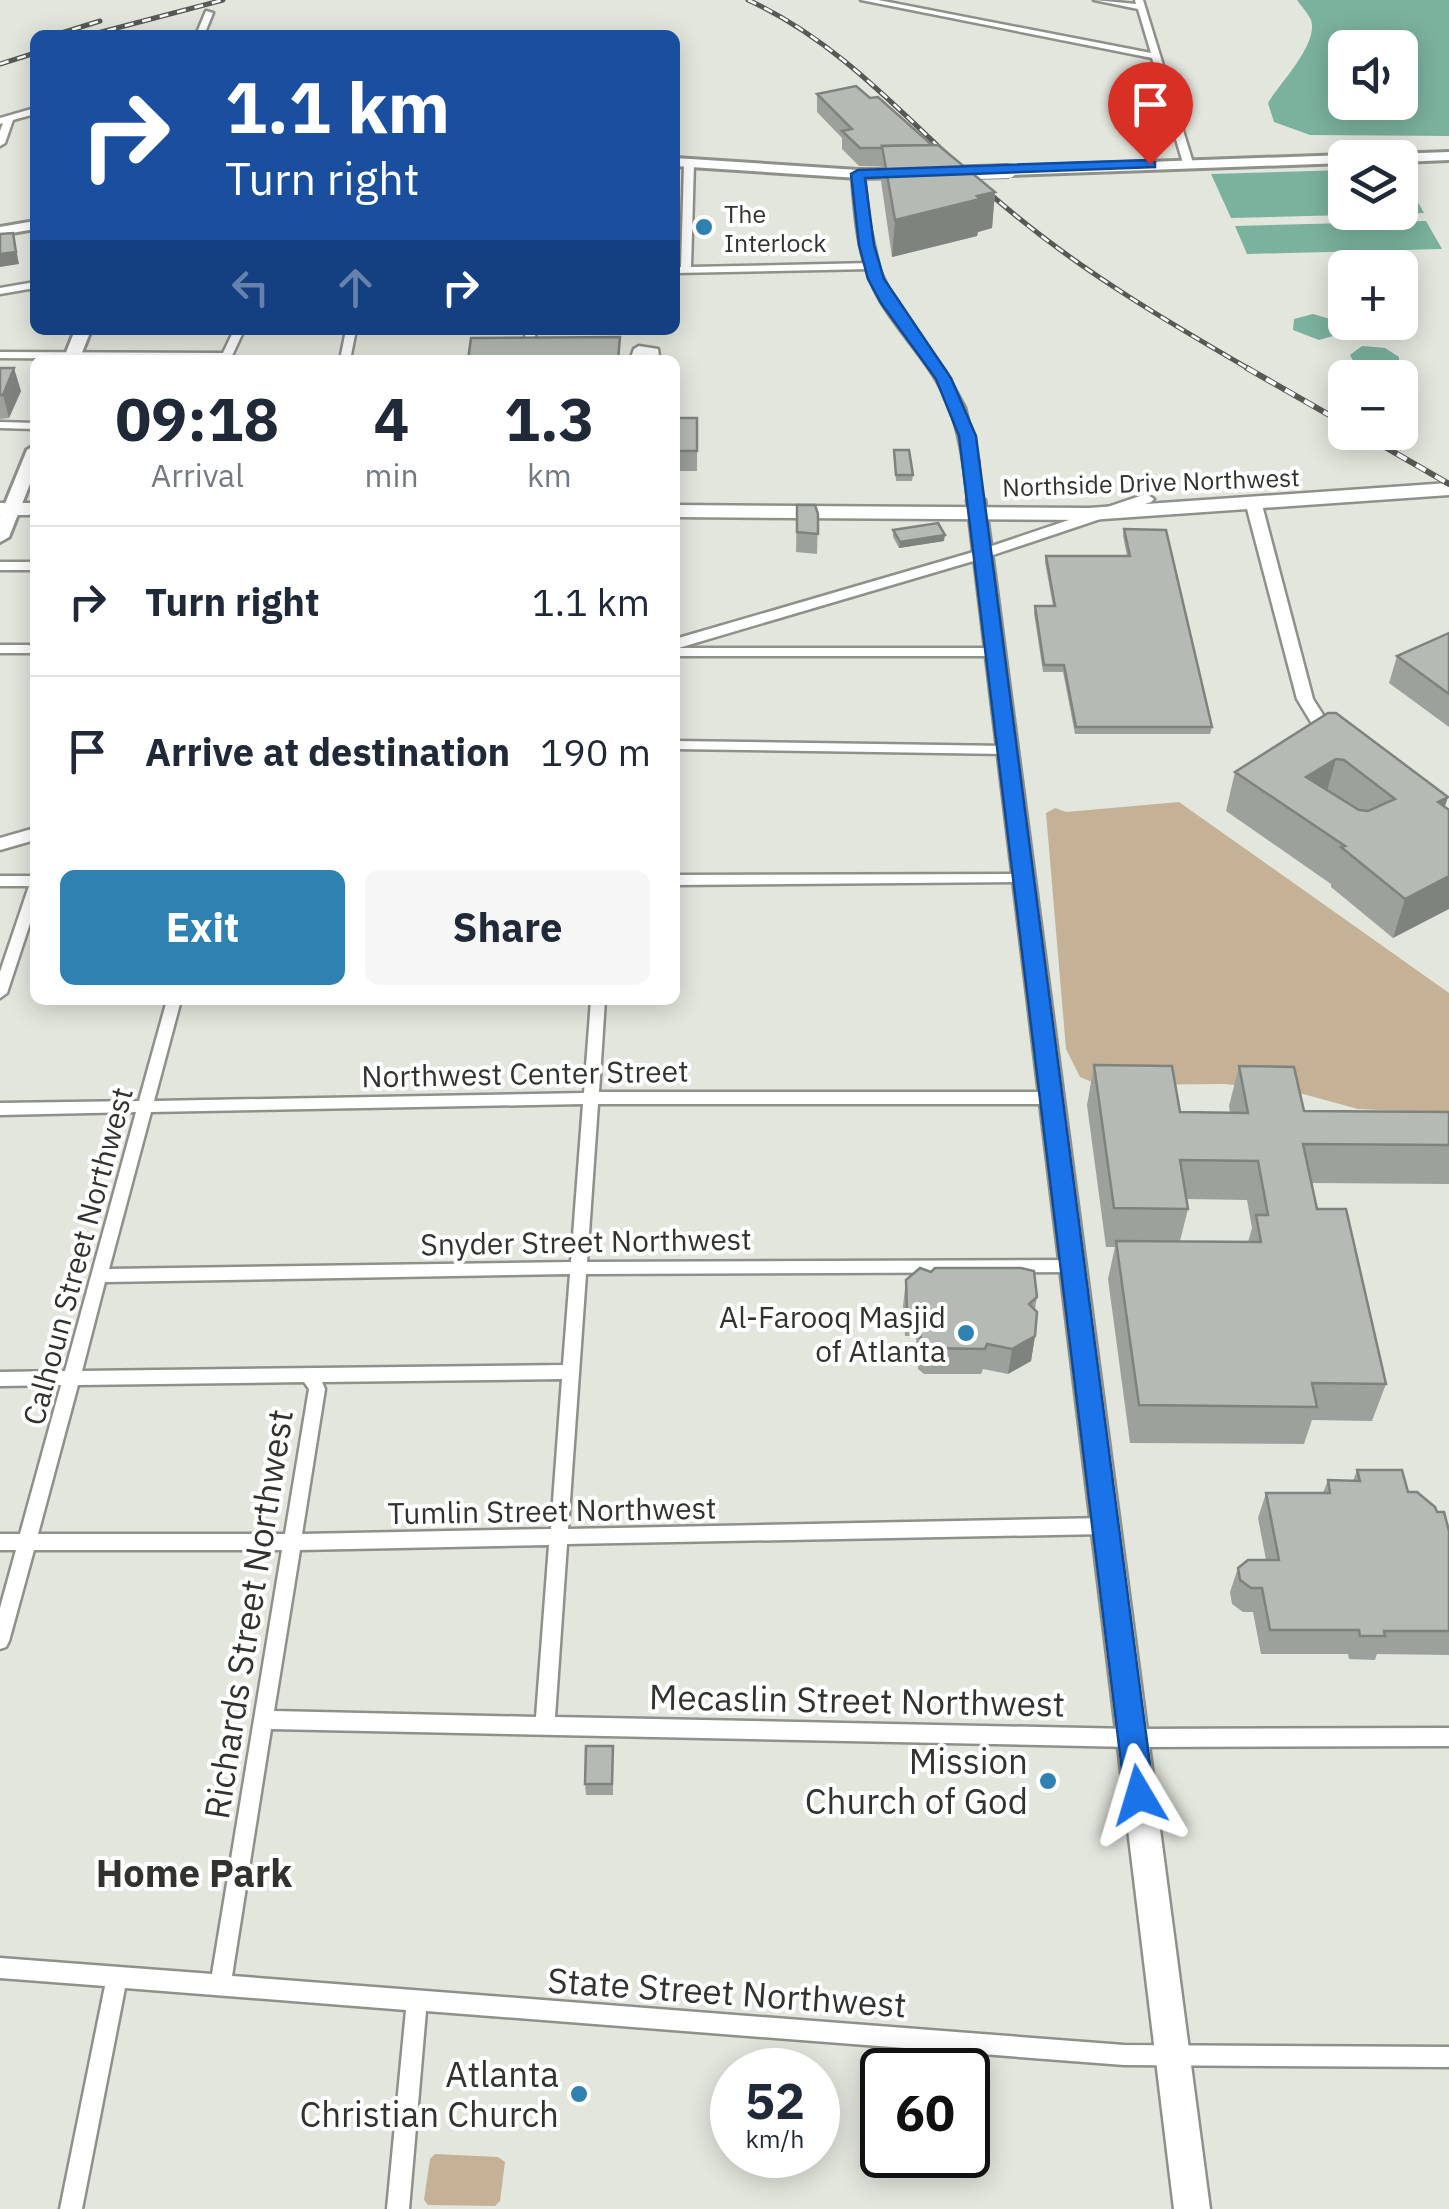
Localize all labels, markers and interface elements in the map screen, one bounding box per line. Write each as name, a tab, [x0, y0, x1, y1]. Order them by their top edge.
map controls	[1328, 30, 1418, 450]
button: sound	[1328, 30, 1418, 120]
text: 1.1 km	[225, 61, 450, 152]
pin	[1108, 62, 1193, 165]
icon: right	[60, 70, 190, 200]
icon: arrive	[1123, 77, 1178, 132]
button: layers	[1328, 140, 1418, 230]
text: Turn right	[225, 149, 420, 207]
place label: The Interlock	[724, 197, 826, 259]
marker: The Interlock	[693, 216, 715, 238]
button: +	[1328, 250, 1418, 340]
icon: left	[223, 260, 278, 315]
icon: ahead	[328, 260, 383, 315]
icon: right	[433, 260, 488, 315]
button: −	[1328, 360, 1418, 450]
text: 09:18	[115, 379, 279, 458]
text: 4	[374, 379, 410, 458]
text: 1.3	[504, 379, 595, 458]
text: Arrival	[151, 454, 244, 496]
text: min	[365, 454, 419, 496]
text: km	[527, 454, 572, 496]
street label: Northside Drive Northwest	[1002, 460, 1300, 504]
icon: right	[60, 574, 115, 629]
text: Turn right	[145, 577, 320, 626]
text: 1.1 km	[532, 577, 650, 626]
icon: arrive	[60, 724, 115, 779]
text: Arrive at destination	[145, 727, 510, 776]
text: 190 m	[540, 727, 651, 776]
button: Exit	[60, 870, 345, 985]
button: Share	[365, 870, 650, 985]
street label: Northwest Center Street	[361, 1051, 689, 1095]
street label: Calhoun Street Northwest	[13, 1083, 141, 1429]
street label: Snyder Street Northwest	[420, 1219, 752, 1263]
place label: Al-Farooq Masjid of Atlanta	[719, 1297, 946, 1370]
marker: Al-Farooq Masjid of Atlanta	[955, 1322, 977, 1344]
street label: Richards Street Northwest	[193, 1406, 303, 1822]
street label: Tumlin Street Northwest	[387, 1488, 717, 1532]
street label: Mecaslin Street Northwest	[649, 1673, 1065, 1727]
place label: Mission Church of God	[805, 1738, 1028, 1824]
position arrow	[1087, 1743, 1191, 1847]
marker: Mission Church of God	[1037, 1770, 1059, 1792]
district label: Home Park	[96, 1848, 292, 1897]
street label: State Street Northwest	[546, 1957, 908, 2027]
speed limit sign: 60	[860, 2048, 990, 2178]
place label: Atlanta Christian Church	[299, 2051, 559, 2137]
text: 52	[745, 2068, 805, 2133]
marker: Atlanta Christian Church	[568, 2083, 590, 2105]
text: km/h	[746, 2122, 804, 2155]

